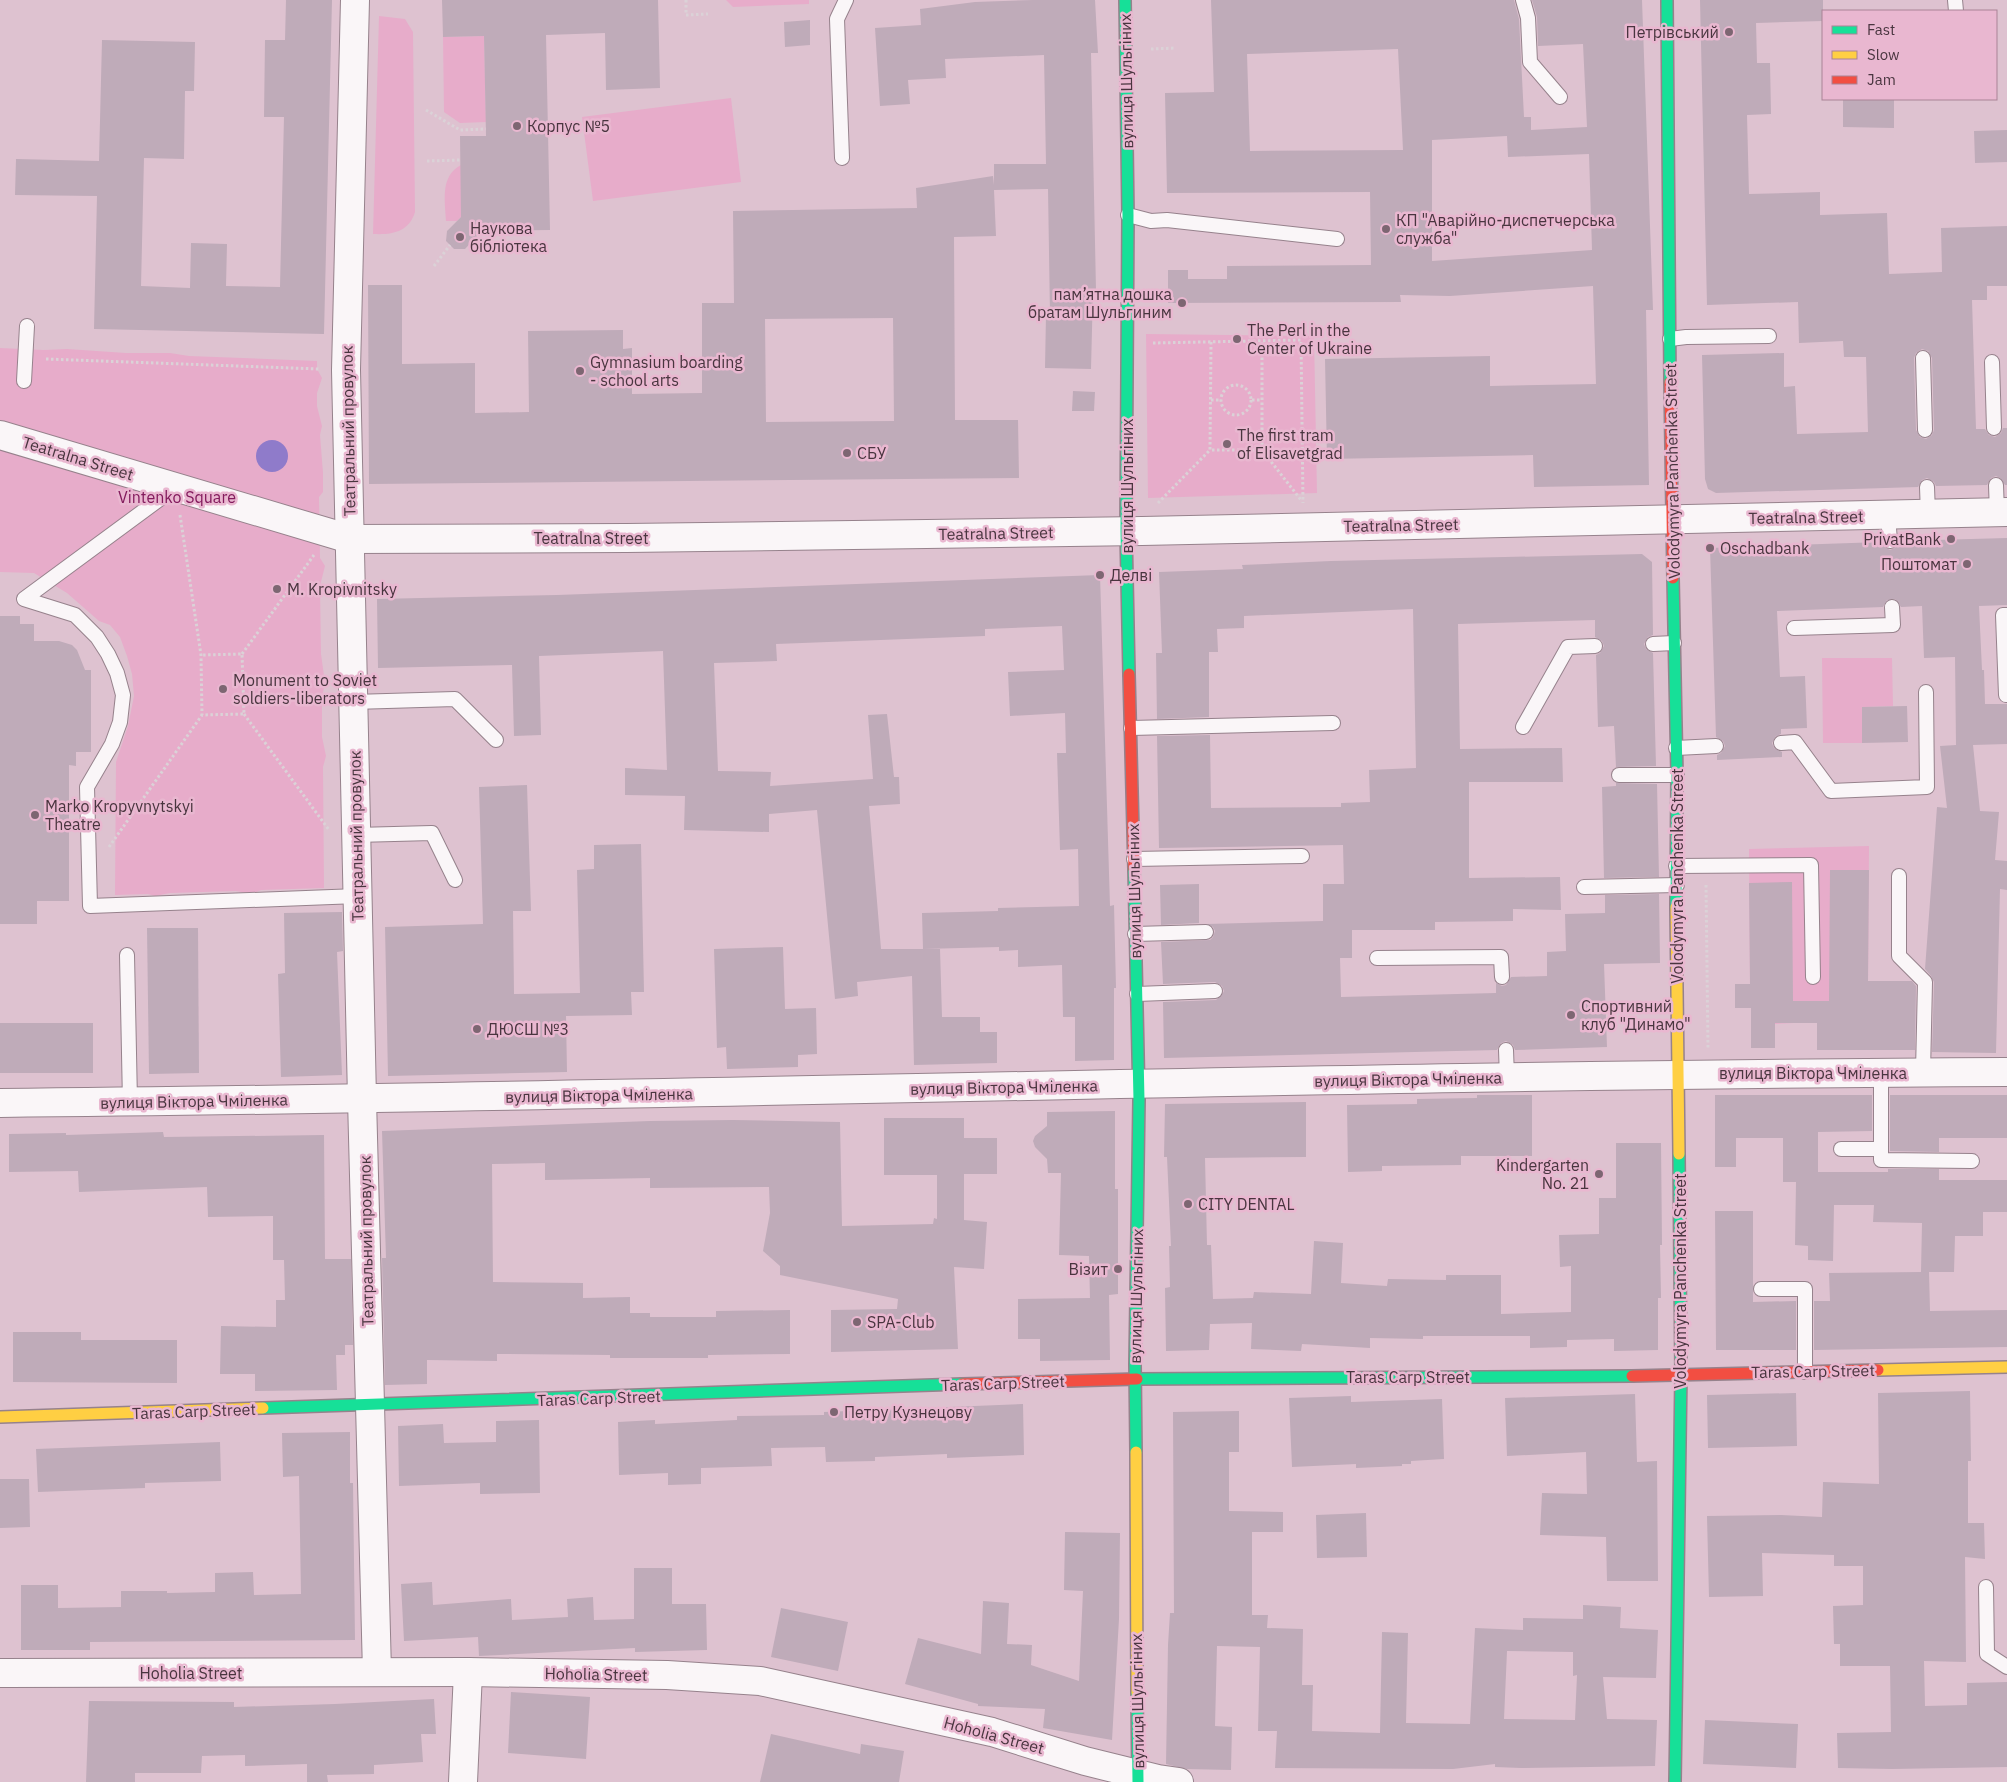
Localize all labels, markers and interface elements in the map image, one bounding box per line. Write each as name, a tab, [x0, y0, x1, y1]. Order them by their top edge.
legend	[1822, 10, 1997, 100]
street label: вулиця Шульгіних	[1115, 13, 1137, 149]
text: Fast	[1867, 20, 1895, 39]
place label: Петрівський	[1626, 22, 1719, 42]
marker: Петрівський	[1723, 26, 1735, 38]
text: Slow	[1867, 45, 1900, 64]
text: Jam	[1867, 70, 1896, 89]
place label: Корпус №5	[527, 116, 610, 136]
marker: Корпус №5	[511, 120, 523, 132]
place label: КП "Аварійно-диспетчерська служба"	[1396, 210, 1615, 248]
place label: Наукова бібліотека	[470, 218, 548, 256]
marker: КП "Аварійно-диспетчерська служба"	[1380, 223, 1392, 235]
marker: Наукова бібліотека	[454, 231, 466, 243]
place label: пам’ятна дошка братам Шульгиним	[1028, 284, 1172, 322]
marker: пам’ятна дошка братам Шульгиним	[1176, 297, 1188, 309]
place label: The Perl in the Center of Ukraine	[1247, 320, 1372, 358]
marker: The Perl in the Center of Ukraine	[1231, 333, 1243, 345]
street label: Театральний провулок	[337, 345, 359, 517]
place label: Gymnasium boarding - school arts	[590, 352, 743, 390]
street label: Volodymyra Panchenka Street	[1660, 363, 1684, 579]
marker: Gymnasium boarding - school arts	[574, 365, 586, 377]
street label: вулиця Шульгіних	[1117, 418, 1137, 554]
place label: The first tram of Elisavetgrad	[1237, 425, 1343, 463]
street label: Teatralna Street	[20, 432, 136, 484]
marker: The first tram of Elisavetgrad	[1221, 438, 1233, 450]
place label: СБУ	[857, 443, 887, 463]
marker: СБУ	[841, 447, 853, 459]
park label: Vintenko Square	[118, 487, 236, 507]
street label: Teatralna Street	[1748, 506, 1864, 528]
street label: Teatralna Street	[1343, 514, 1459, 536]
street label: Teatralna Street	[938, 522, 1054, 544]
street label: Teatralna Street	[533, 528, 649, 548]
place label: PrivatBank	[1863, 529, 1942, 549]
marker: PrivatBank	[1945, 533, 1957, 545]
place label: Oschadbank	[1720, 538, 1810, 558]
marker: Oschadbank	[1704, 542, 1716, 554]
place label: Поштомат	[1881, 554, 1957, 574]
marker: Поштомат	[1961, 558, 1973, 570]
place label: Делві	[1110, 565, 1152, 585]
marker: Делві	[1094, 569, 1106, 581]
place label: M. Kropivnitsky	[287, 579, 397, 599]
marker: M. Kropivnitsky	[271, 583, 283, 595]
place label: Monument to Soviet soldiers-liberators	[233, 670, 377, 708]
marker: Monument to Soviet soldiers-liberators	[217, 683, 229, 695]
street label: Театральний провулок	[345, 750, 367, 922]
street label: Volodymyra Panchenka Street	[1667, 768, 1687, 984]
place label: Marko Kropyvnytskyi Theatre	[45, 796, 194, 834]
marker: Marko Kropyvnytskyi Theatre	[29, 809, 41, 821]
street label: вулиця Шульгіних	[1123, 823, 1145, 959]
place label: Спортивний клуб "Динамо"	[1581, 996, 1691, 1034]
marker: Спортивний клуб "Динамо"	[1565, 1009, 1577, 1021]
place label: ДЮСШ №3	[487, 1019, 569, 1039]
marker: ДЮСШ №3	[471, 1023, 483, 1035]
street label: вулиця Віктора Чміленка	[1719, 1063, 1907, 1083]
street label: вулиця Віктора Чміленка	[1314, 1067, 1503, 1091]
street label: вулиця Віктора Чміленка	[910, 1075, 1099, 1099]
street label: вулиця Віктора Чміленка	[505, 1083, 694, 1107]
street label: вулиця Віктора Чміленка	[100, 1089, 289, 1113]
street label: Театральний провулок	[355, 1155, 377, 1327]
place label: Kindergarten No. 21	[1496, 1155, 1589, 1193]
marker: Kindergarten No. 21	[1593, 1168, 1605, 1180]
street label: Volodymyra Panchenka Street	[1670, 1173, 1690, 1389]
place label: CITY DENTAL	[1198, 1194, 1294, 1214]
marker: CITY DENTAL	[1182, 1198, 1194, 1210]
street label: вулиця Шульгіних	[1125, 1228, 1147, 1364]
place label: Візит	[1069, 1259, 1108, 1279]
marker: Візит	[1112, 1263, 1124, 1275]
place label: SPA-Club	[867, 1312, 935, 1332]
marker: SPA-Club	[851, 1316, 863, 1328]
street label: Taras Carp Street	[1751, 1360, 1875, 1382]
street label: Taras Carp Street	[1346, 1367, 1470, 1387]
street label: Taras Carp Street	[941, 1371, 1065, 1395]
street label: Taras Carp Street	[537, 1386, 661, 1410]
street label: Taras Carp Street	[132, 1399, 256, 1423]
place label: Петру Кузнецову	[844, 1402, 972, 1422]
marker: Петру Кузнецову	[828, 1406, 840, 1418]
street label: вулиця Шульгіних	[1126, 1633, 1148, 1769]
street label: Hoholia Street	[140, 1663, 242, 1683]
street label: Hoholia Street	[544, 1663, 648, 1685]
street label: Hoholia Street	[942, 1712, 1046, 1758]

